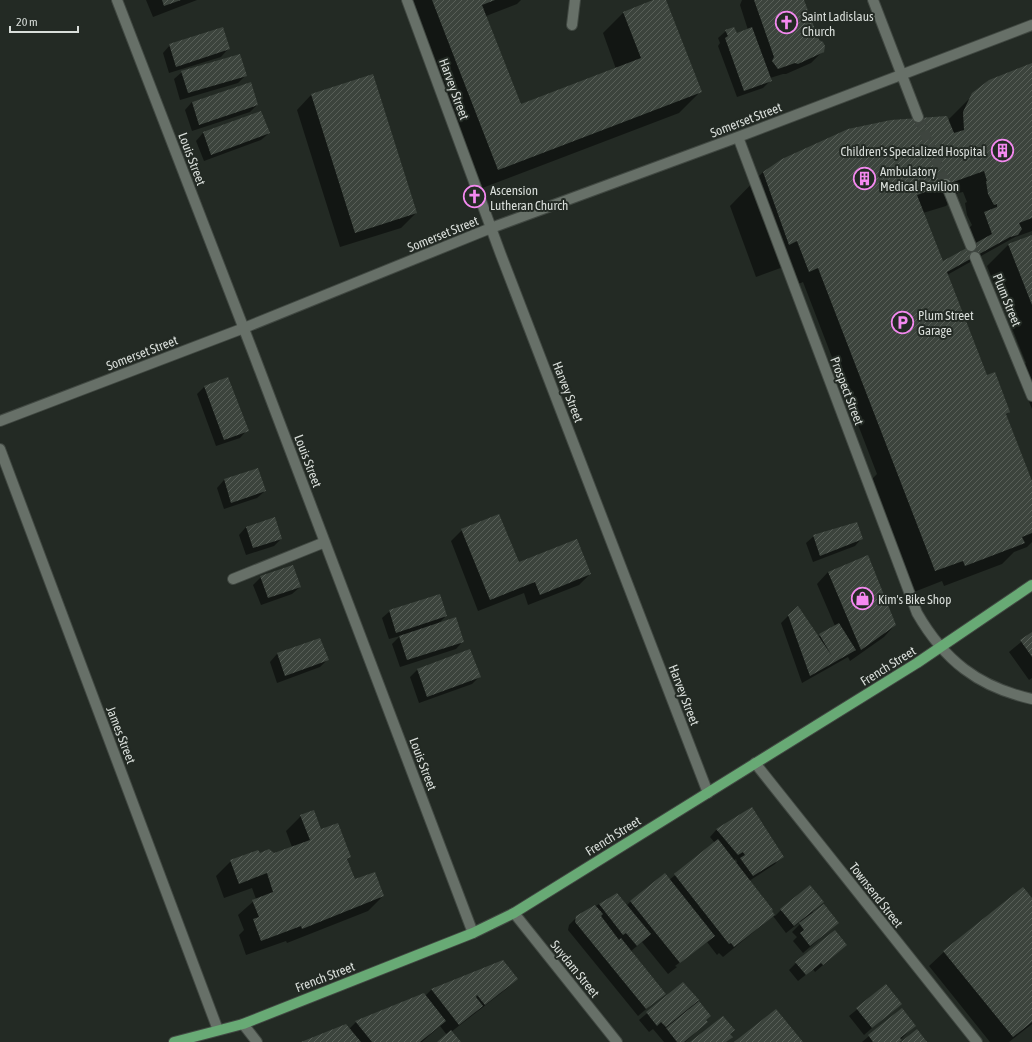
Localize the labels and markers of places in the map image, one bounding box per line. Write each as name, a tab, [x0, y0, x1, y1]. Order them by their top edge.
place label: Saint Ladislaus Church	[802, 9, 874, 39]
church icon: Saint Ladislaus Church	[774, 10, 800, 36]
building icon: Children's Specialized Hospital	[989, 138, 1015, 164]
place label: Children's Specialized Hospital	[840, 144, 987, 159]
place label: Ambulatory Medical Pavilion	[880, 164, 959, 194]
building icon: Ambulatory Medical Pavilion	[851, 165, 877, 191]
place label: Ascension Lutheran Church	[490, 183, 568, 213]
church icon: Ascension Lutheran Church	[462, 184, 488, 210]
place label: Plum Street Garage	[918, 308, 974, 338]
parking icon: Plum Street Garage	[890, 309, 916, 335]
shop icon: Kim's Bike Shop	[849, 586, 875, 612]
place label: Kim's Bike Shop	[878, 592, 951, 607]

